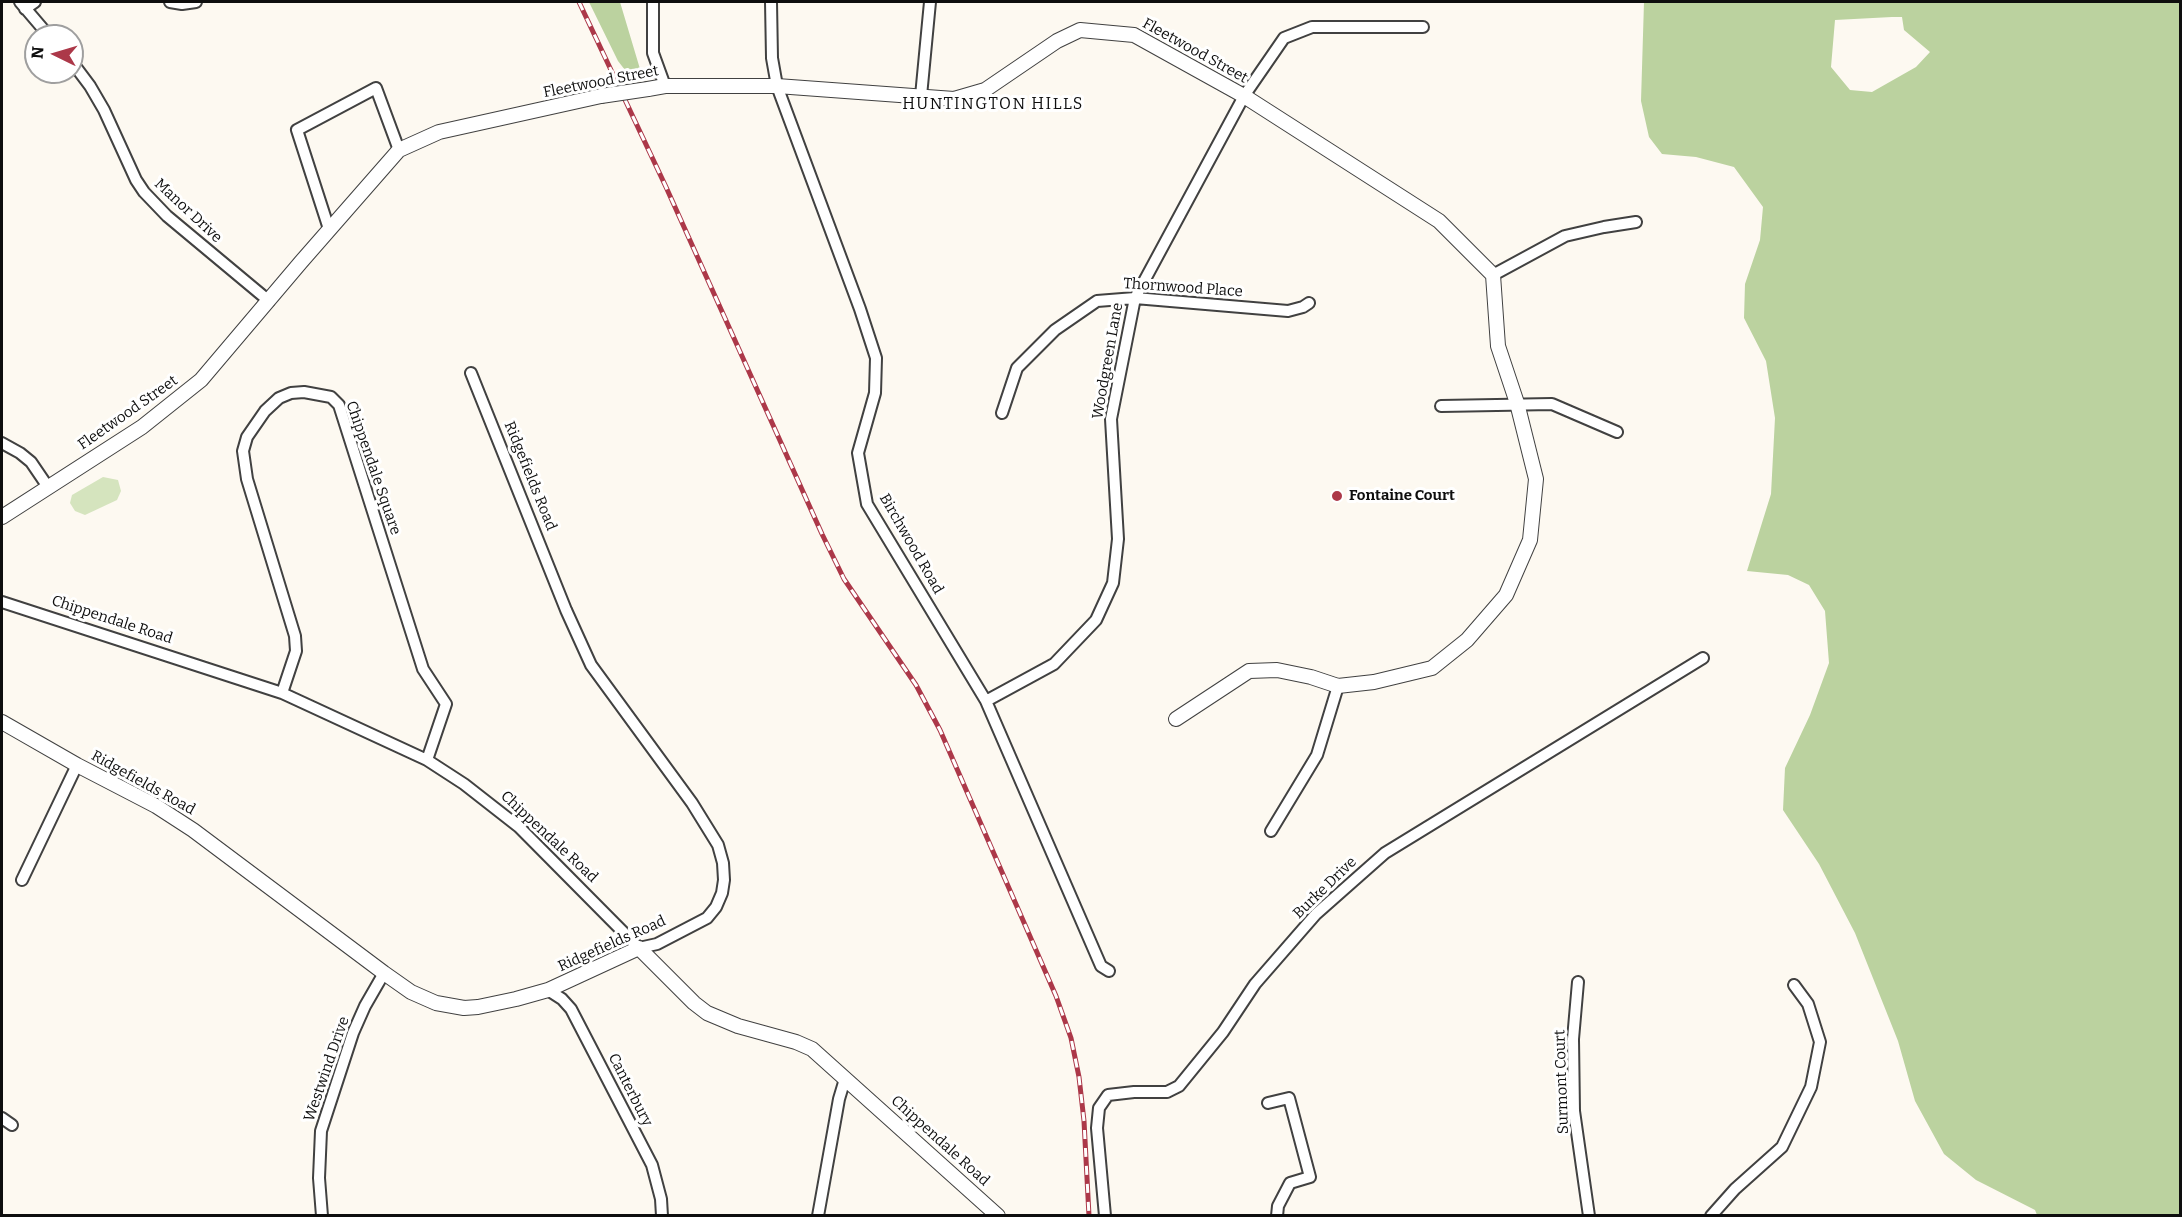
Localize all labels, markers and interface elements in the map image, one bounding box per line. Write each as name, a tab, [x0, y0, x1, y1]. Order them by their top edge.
street label: Fleetwood Street	[1139, 15, 1251, 87]
north arrow	[24, 24, 84, 84]
text: N	[28, 46, 48, 60]
street label: Fleetwood Street	[542, 62, 660, 102]
district label: HUNTINGTON HILLS	[902, 95, 1084, 115]
street label: Manor Drive	[150, 175, 226, 247]
street label: Thornwood Place	[1123, 275, 1243, 301]
street label: Woodgreen Lane	[1089, 301, 1127, 421]
street label: Fleetwood Street	[75, 372, 181, 454]
street label: Chippendale Square	[342, 399, 404, 537]
street label: Ridgefields Road	[500, 419, 560, 533]
place label: Fontaine Court	[1349, 487, 1455, 505]
marker: Fontaine Court	[1330, 489, 1344, 503]
street label: Birchwood Road	[875, 491, 947, 597]
street label: Chippendale Road	[49, 592, 175, 648]
street label: Ridgefields Road	[88, 747, 198, 819]
street label: Chippendale Road	[497, 787, 601, 887]
street label: Burke Drive	[1290, 853, 1360, 923]
street label: Ridgefields Road	[555, 912, 669, 976]
street label: Westwind Drive	[301, 1014, 353, 1124]
street label: Surmont Court	[1551, 1029, 1573, 1135]
street label: Canterbury	[604, 1050, 656, 1130]
street label: Chippendale Road	[887, 1092, 993, 1190]

